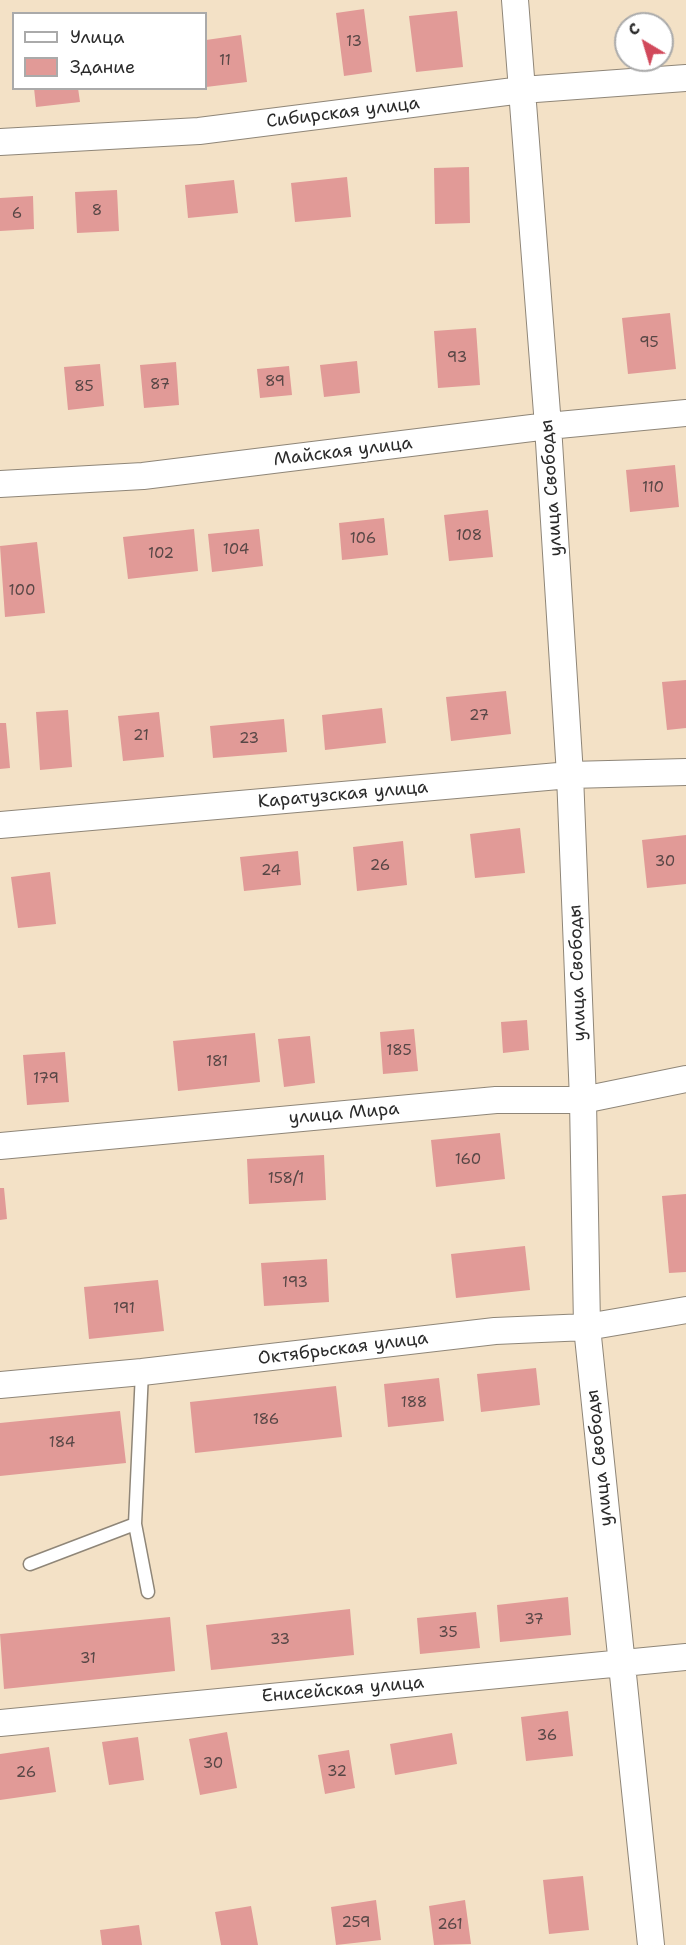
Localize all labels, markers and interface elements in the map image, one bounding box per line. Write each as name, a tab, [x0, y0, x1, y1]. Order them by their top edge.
legend	[12, 12, 207, 90]
north arrow	[614, 12, 674, 72]
text: С	[623, 18, 644, 40]
text: Улица	[70, 25, 124, 49]
house number: 13	[346, 33, 362, 51]
house number: 11	[219, 52, 231, 70]
text: Здание	[70, 55, 135, 79]
street label: Сибирская улица	[265, 93, 421, 133]
house number: 8	[92, 202, 102, 220]
house number: 6	[12, 205, 22, 223]
house number: 95	[639, 334, 659, 352]
house number: 93	[447, 349, 467, 367]
house number: 89	[265, 373, 285, 391]
house number: 87	[150, 376, 170, 394]
house number: 85	[74, 378, 94, 396]
street label: улица Свободы	[536, 419, 568, 557]
street label: Майская улица	[272, 433, 414, 471]
house number: 110	[642, 479, 664, 497]
house number: 108	[456, 527, 482, 545]
house number: 106	[350, 530, 376, 548]
house number: 104	[223, 541, 249, 559]
house number: 102	[148, 545, 174, 563]
house number: 100	[9, 582, 35, 600]
house number: 27	[469, 707, 489, 725]
house number: 21	[133, 727, 149, 745]
house number: 23	[239, 730, 259, 748]
street label: Каратузская улица	[257, 777, 429, 813]
house number: 30	[655, 853, 675, 871]
house number: 26	[370, 857, 390, 875]
house number: 24	[261, 862, 281, 880]
street label: улица Свободы	[565, 904, 591, 1042]
house number: 185	[386, 1042, 412, 1060]
house number: 181	[206, 1053, 228, 1071]
house number: 179	[33, 1070, 59, 1088]
street label: улица Мира	[288, 1098, 400, 1130]
house number: 160	[455, 1151, 481, 1169]
house number: 158/1	[268, 1170, 304, 1188]
house number: 193	[282, 1274, 308, 1292]
house number: 191	[113, 1300, 135, 1318]
street label: Октябрьская улица	[257, 1328, 429, 1370]
street label: улица Свободы	[582, 1389, 618, 1527]
house number: 188	[401, 1394, 427, 1412]
house number: 186	[253, 1411, 279, 1429]
house number: 184	[49, 1434, 75, 1452]
house number: 37	[524, 1611, 544, 1629]
house number: 35	[438, 1624, 458, 1642]
house number: 33	[270, 1631, 290, 1649]
house number: 31	[80, 1650, 96, 1668]
street label: Енисейская улица	[261, 1672, 425, 1708]
house number: 36	[537, 1727, 557, 1745]
house number: 30	[203, 1755, 223, 1773]
house number: 32	[327, 1763, 347, 1781]
house number: 26	[16, 1764, 36, 1782]
house number: 259	[341, 1914, 371, 1932]
house number: 261	[437, 1916, 463, 1934]

